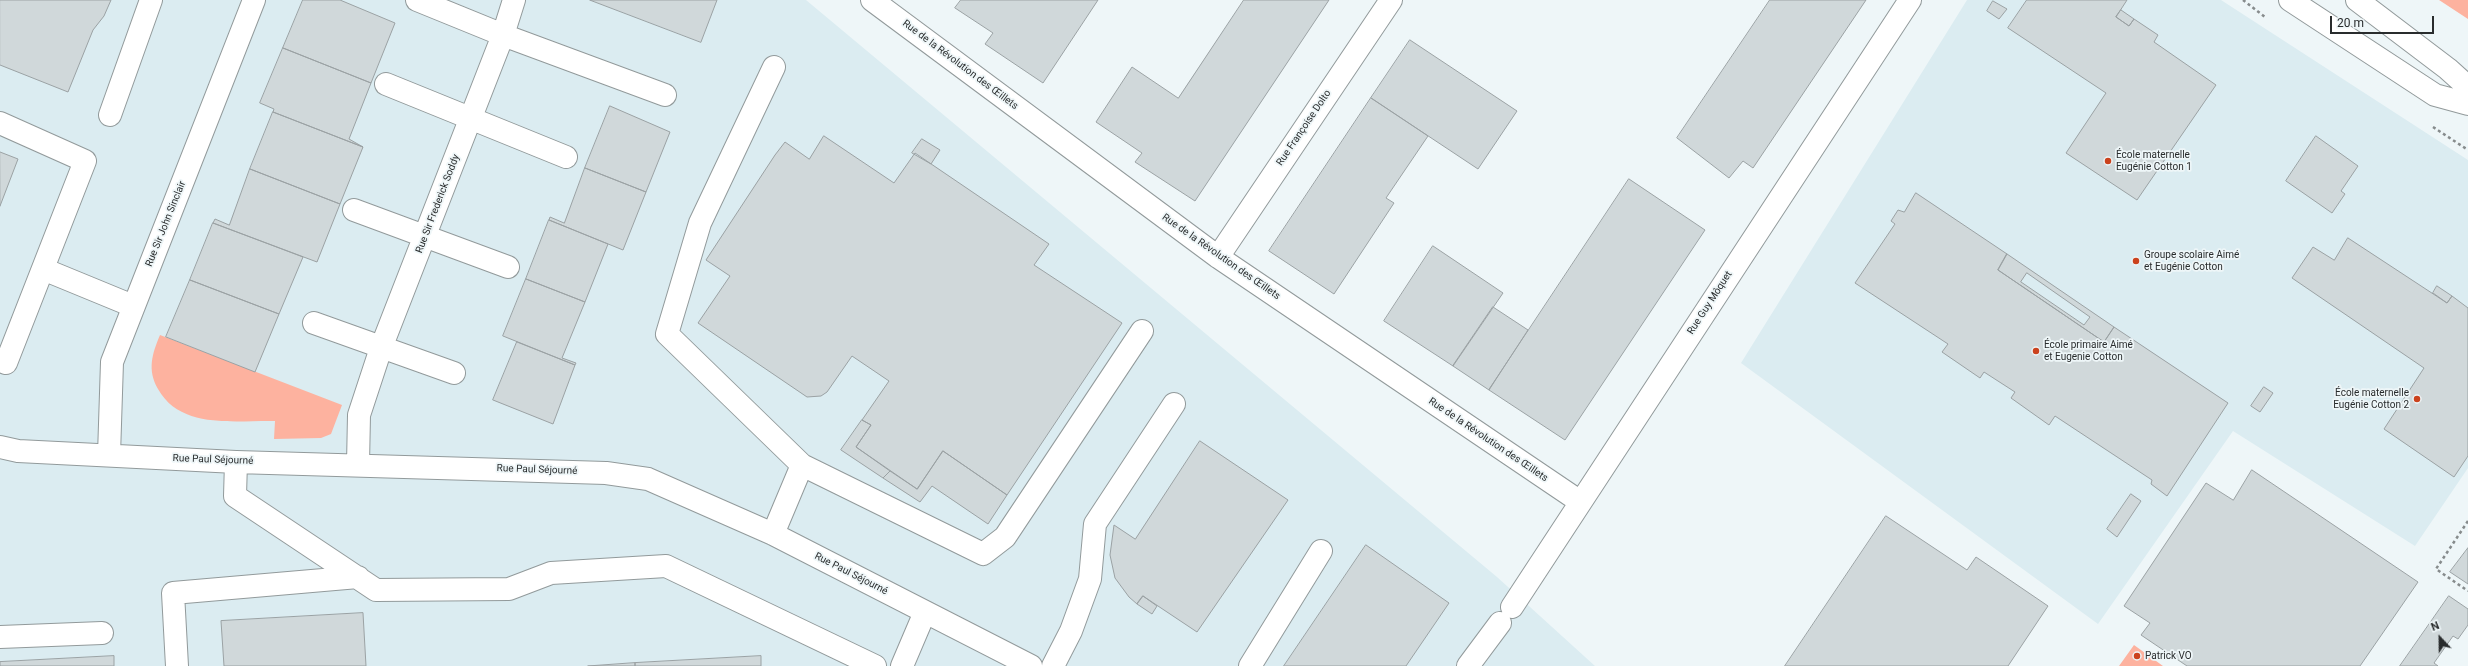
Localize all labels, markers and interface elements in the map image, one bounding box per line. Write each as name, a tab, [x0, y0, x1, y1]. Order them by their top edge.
scale bar	[2332, 8, 2436, 34]
text: 20 m	[2337, 16, 2364, 30]
street label: Rue de la Révolution des Œillets	[900, 18, 1020, 112]
street label: Rue Françoise Dolto	[1274, 88, 1334, 168]
place label: École maternelle Eugénie Cotton 1	[2116, 149, 2192, 172]
street label: Rue Sir Frederick Soddy	[414, 153, 462, 255]
marker: École maternelle Eugénie Cotton 1	[2103, 156, 2113, 166]
street label: Rue Sir John Sinclair	[143, 179, 189, 269]
street label: Rue de la Révolution des Œillets	[1160, 211, 1282, 303]
place label: Groupe scolaire Aimé et Eugénie Cotton	[2144, 249, 2239, 272]
marker: Groupe scolaire Aimé et Eugénie Cotton	[2131, 256, 2141, 266]
street label: Rue Guy Môquet	[1685, 269, 1735, 337]
place label: École primaire Aimé et Eugenie Cotton	[2044, 339, 2133, 362]
marker: École primaire Aimé et Eugenie Cotton	[2031, 346, 2041, 356]
place label: École maternelle Eugénie Cotton 2	[2333, 387, 2409, 410]
marker: École maternelle Eugénie Cotton 2	[2412, 394, 2422, 404]
street label: Rue de la Révolution des Œillets	[1426, 395, 1550, 485]
street label: Rue Paul Séjourné	[172, 453, 254, 467]
street label: Rue Paul Séjourné	[496, 463, 578, 477]
street label: Rue Paul Séjourné	[812, 550, 890, 598]
north arrow	[2420, 618, 2460, 658]
text: N	[2429, 619, 2441, 634]
place label: Patrick VO	[2145, 650, 2192, 662]
marker: Patrick VO	[2132, 651, 2142, 661]

